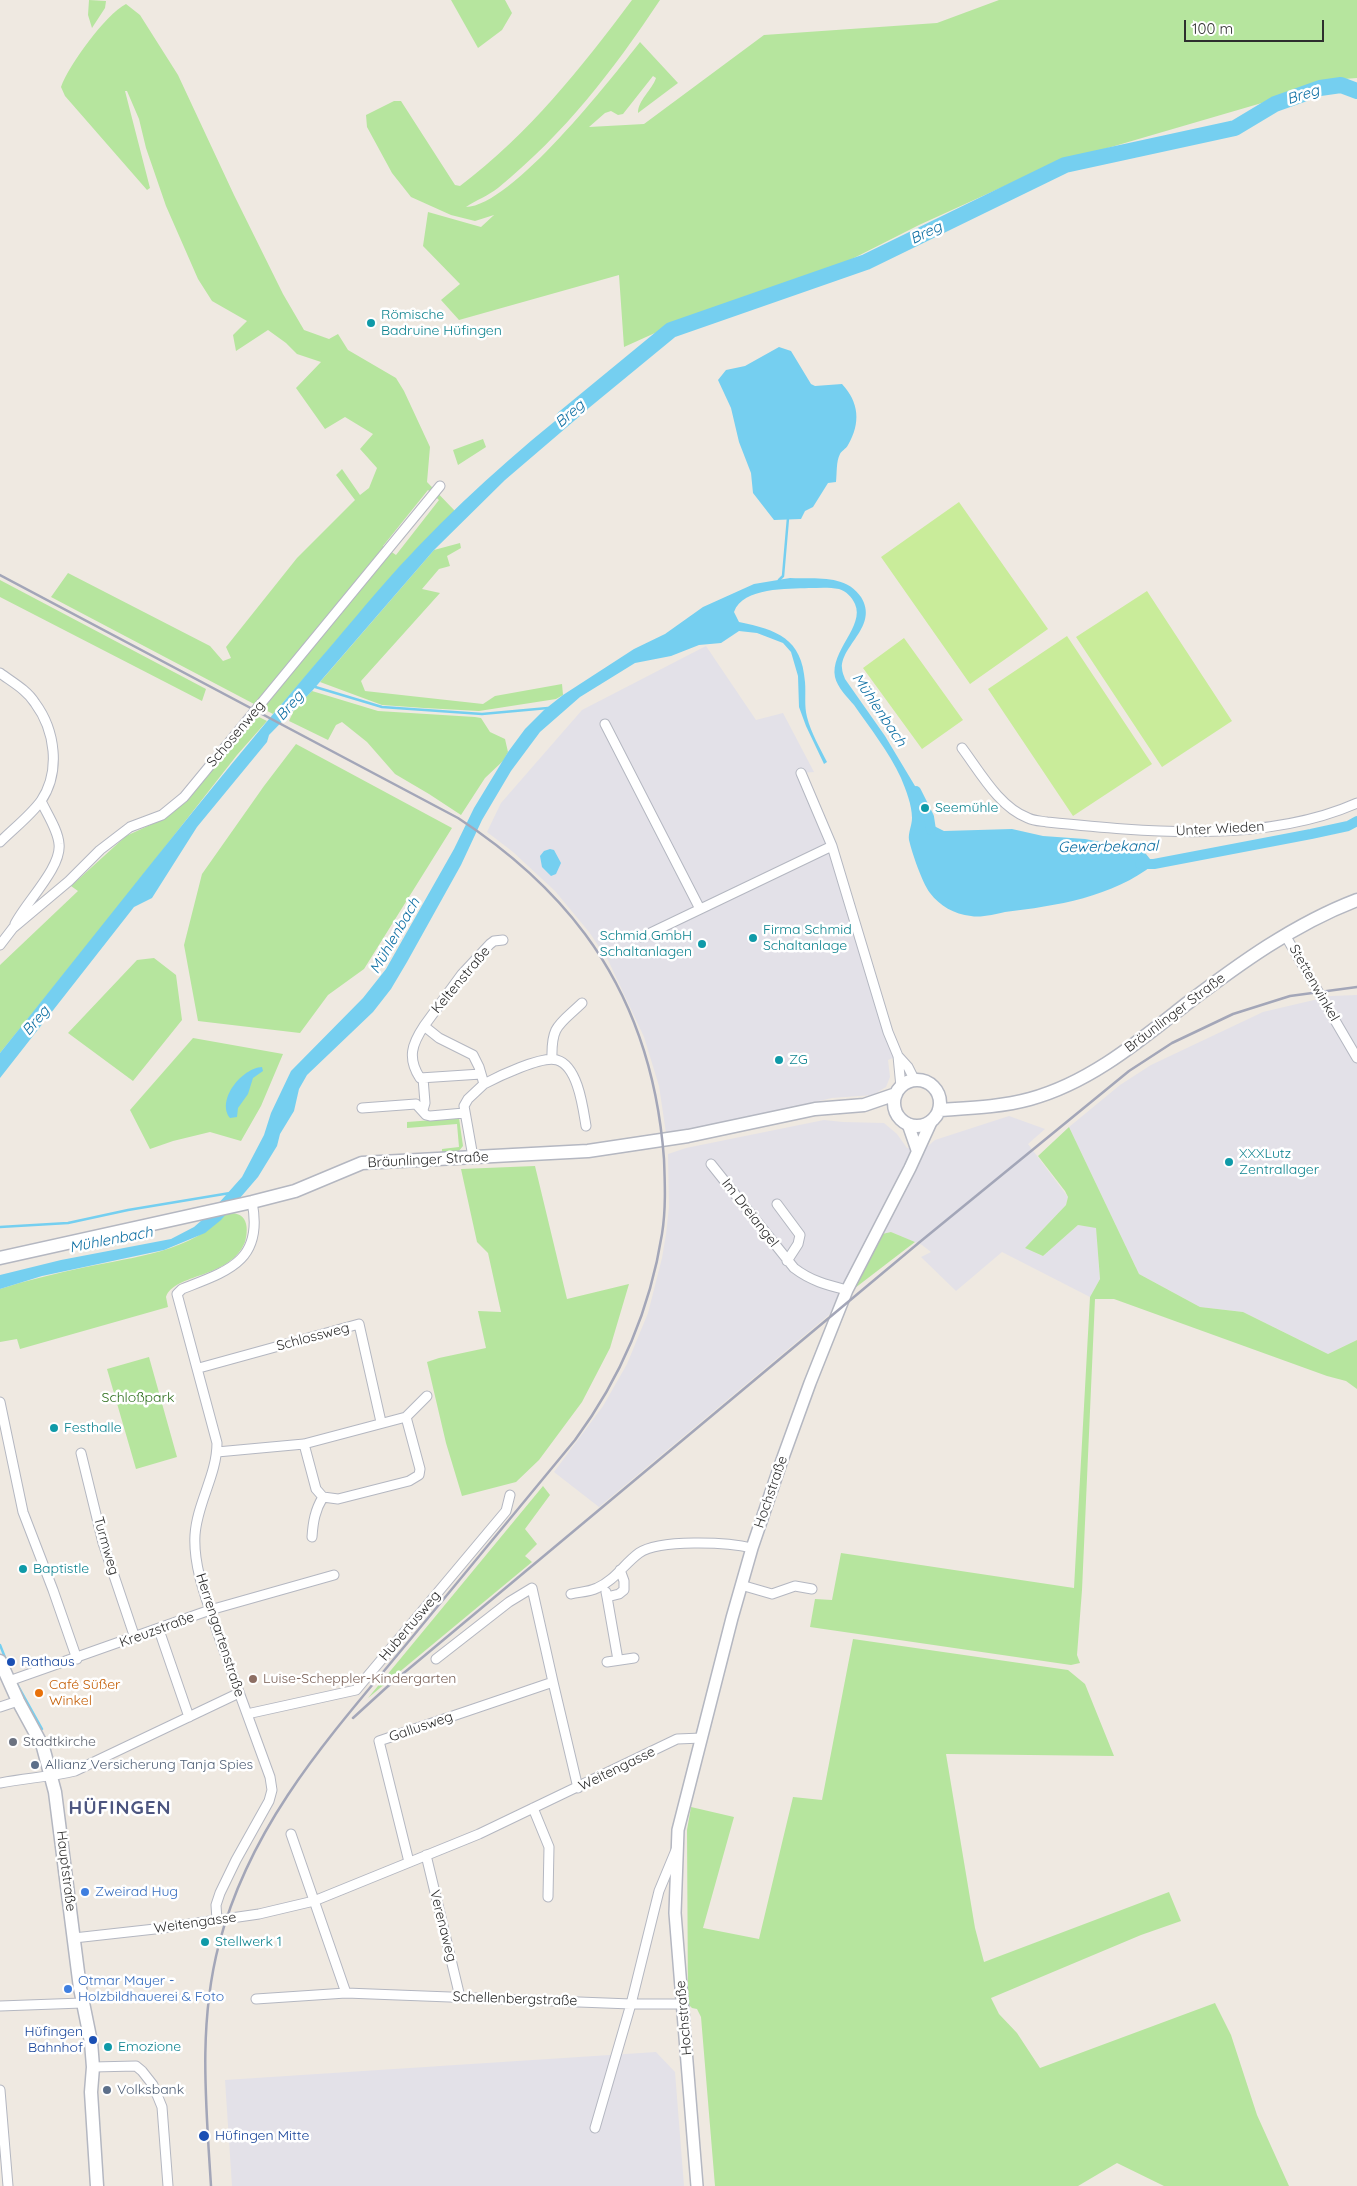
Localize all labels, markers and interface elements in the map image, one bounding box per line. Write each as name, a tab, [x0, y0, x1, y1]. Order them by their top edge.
scale bar	[1187, 10, 1327, 42]
text: 100 m	[1192, 19, 1233, 38]
water label: Breg	[1285, 81, 1321, 109]
water label: Breg	[907, 218, 945, 248]
place label: Römische Badruine Hüfingen	[381, 307, 502, 340]
marker: Römische Badruine Hüfingen	[365, 317, 377, 329]
water label: Breg	[552, 396, 588, 432]
water label: Mühlenbach	[848, 670, 910, 750]
water label: Breg	[272, 688, 308, 724]
street label: Schosenweg	[203, 697, 269, 771]
place label: Seemühle	[935, 800, 998, 816]
marker: Seemühle	[919, 802, 931, 814]
street label: Unter Wieden	[1175, 818, 1265, 840]
water label: Gewerbekanal	[1058, 837, 1158, 857]
water label: Mühlenbach	[366, 895, 424, 977]
place label: Firma Schmid Schaltanlage	[763, 922, 852, 954]
place label: Schmid GmbH Schaltanlagen	[600, 928, 692, 960]
marker: Firma Schmid Schaltanlage	[747, 932, 759, 944]
marker: Schmid GmbH Schaltanlagen	[696, 938, 708, 950]
street label: Stettenwinkel	[1285, 942, 1343, 1024]
street label: Keltenstraße	[428, 943, 494, 1017]
street label: Bräunlinger Straße	[1121, 970, 1229, 1056]
water label: Breg	[19, 1003, 53, 1039]
place label: ZG	[789, 1052, 808, 1068]
marker: ZG	[773, 1054, 785, 1066]
place label: XXXLutz Zentrallager	[1239, 1146, 1319, 1178]
street label: Bräunlinger Straße	[367, 1148, 489, 1172]
marker: XXXLutz Zentrallager	[1223, 1156, 1235, 1168]
street label: Im Dreiangel	[718, 1175, 782, 1251]
water label: Mühlenbach	[68, 1223, 154, 1257]
street label: Schlossweg	[275, 1319, 351, 1355]
park label: Schloßpark	[102, 1390, 174, 1406]
place label: Festhalle	[64, 1420, 122, 1436]
marker: Festhalle	[48, 1422, 60, 1434]
street label: Hochstraße	[751, 1454, 791, 1530]
street label: Turmweg	[90, 1515, 122, 1577]
place label: Baptistle	[33, 1561, 89, 1577]
marker: Baptistle	[17, 1563, 29, 1575]
street label: Herrengartenstraße	[192, 1571, 248, 1699]
street label: Hubertusweg	[376, 1588, 444, 1664]
street label: Kreuzstraße	[117, 1609, 197, 1651]
place label: Rathaus	[21, 1654, 74, 1670]
marker: Rathaus	[5, 1656, 17, 1668]
place label: Luise-Scheppler-Kindergarten	[263, 1671, 456, 1687]
marker: Luise-Scheppler-Kindergarten	[247, 1673, 259, 1685]
place label: Café Süßer Winkel	[49, 1677, 120, 1710]
marker: Café Süßer Winkel	[33, 1687, 45, 1699]
street label: Gallusweg	[387, 1708, 455, 1746]
place label: Stadtkirche	[23, 1734, 96, 1750]
marker: Stadtkirche	[7, 1736, 19, 1748]
street label: Weitengasse	[576, 1743, 658, 1795]
place label: Allianz Versicherung Tanja Spies	[45, 1757, 253, 1773]
marker: Allianz Versicherung Tanja Spies	[29, 1759, 41, 1771]
district label: HÜFINGEN	[68, 1797, 172, 1819]
street label: Hauptstraße	[53, 1830, 79, 1912]
place label: Zweirad Hug	[95, 1884, 178, 1900]
marker: Zweirad Hug	[79, 1886, 91, 1898]
street label: Verenaweg	[426, 1888, 460, 1964]
street label: Weitengasse	[153, 1909, 237, 1937]
place label: Stellwerk 1	[215, 1934, 282, 1950]
marker: Stellwerk 1	[199, 1936, 211, 1948]
place label: Otmar Mayer - Holzbildhauerei & Foto	[78, 1973, 224, 2005]
street label: Hochstraße	[672, 1980, 696, 2056]
marker: Otmar Mayer - Holzbildhauerei & Foto	[62, 1983, 74, 1995]
street label: Schellenbergstraße	[452, 1988, 578, 2010]
place label: Hüfingen Bahnhof	[24, 2024, 83, 2056]
marker: Hüfingen Bahnhof	[87, 2034, 99, 2046]
place label: Emozione	[118, 2039, 181, 2055]
marker: Emozione	[102, 2041, 114, 2053]
place label: Volksbank	[117, 2082, 184, 2098]
marker: Volksbank	[101, 2084, 113, 2096]
place label: Hüfingen Mitte	[215, 2128, 309, 2144]
marker: Hüfingen Mitte	[197, 2129, 211, 2143]

